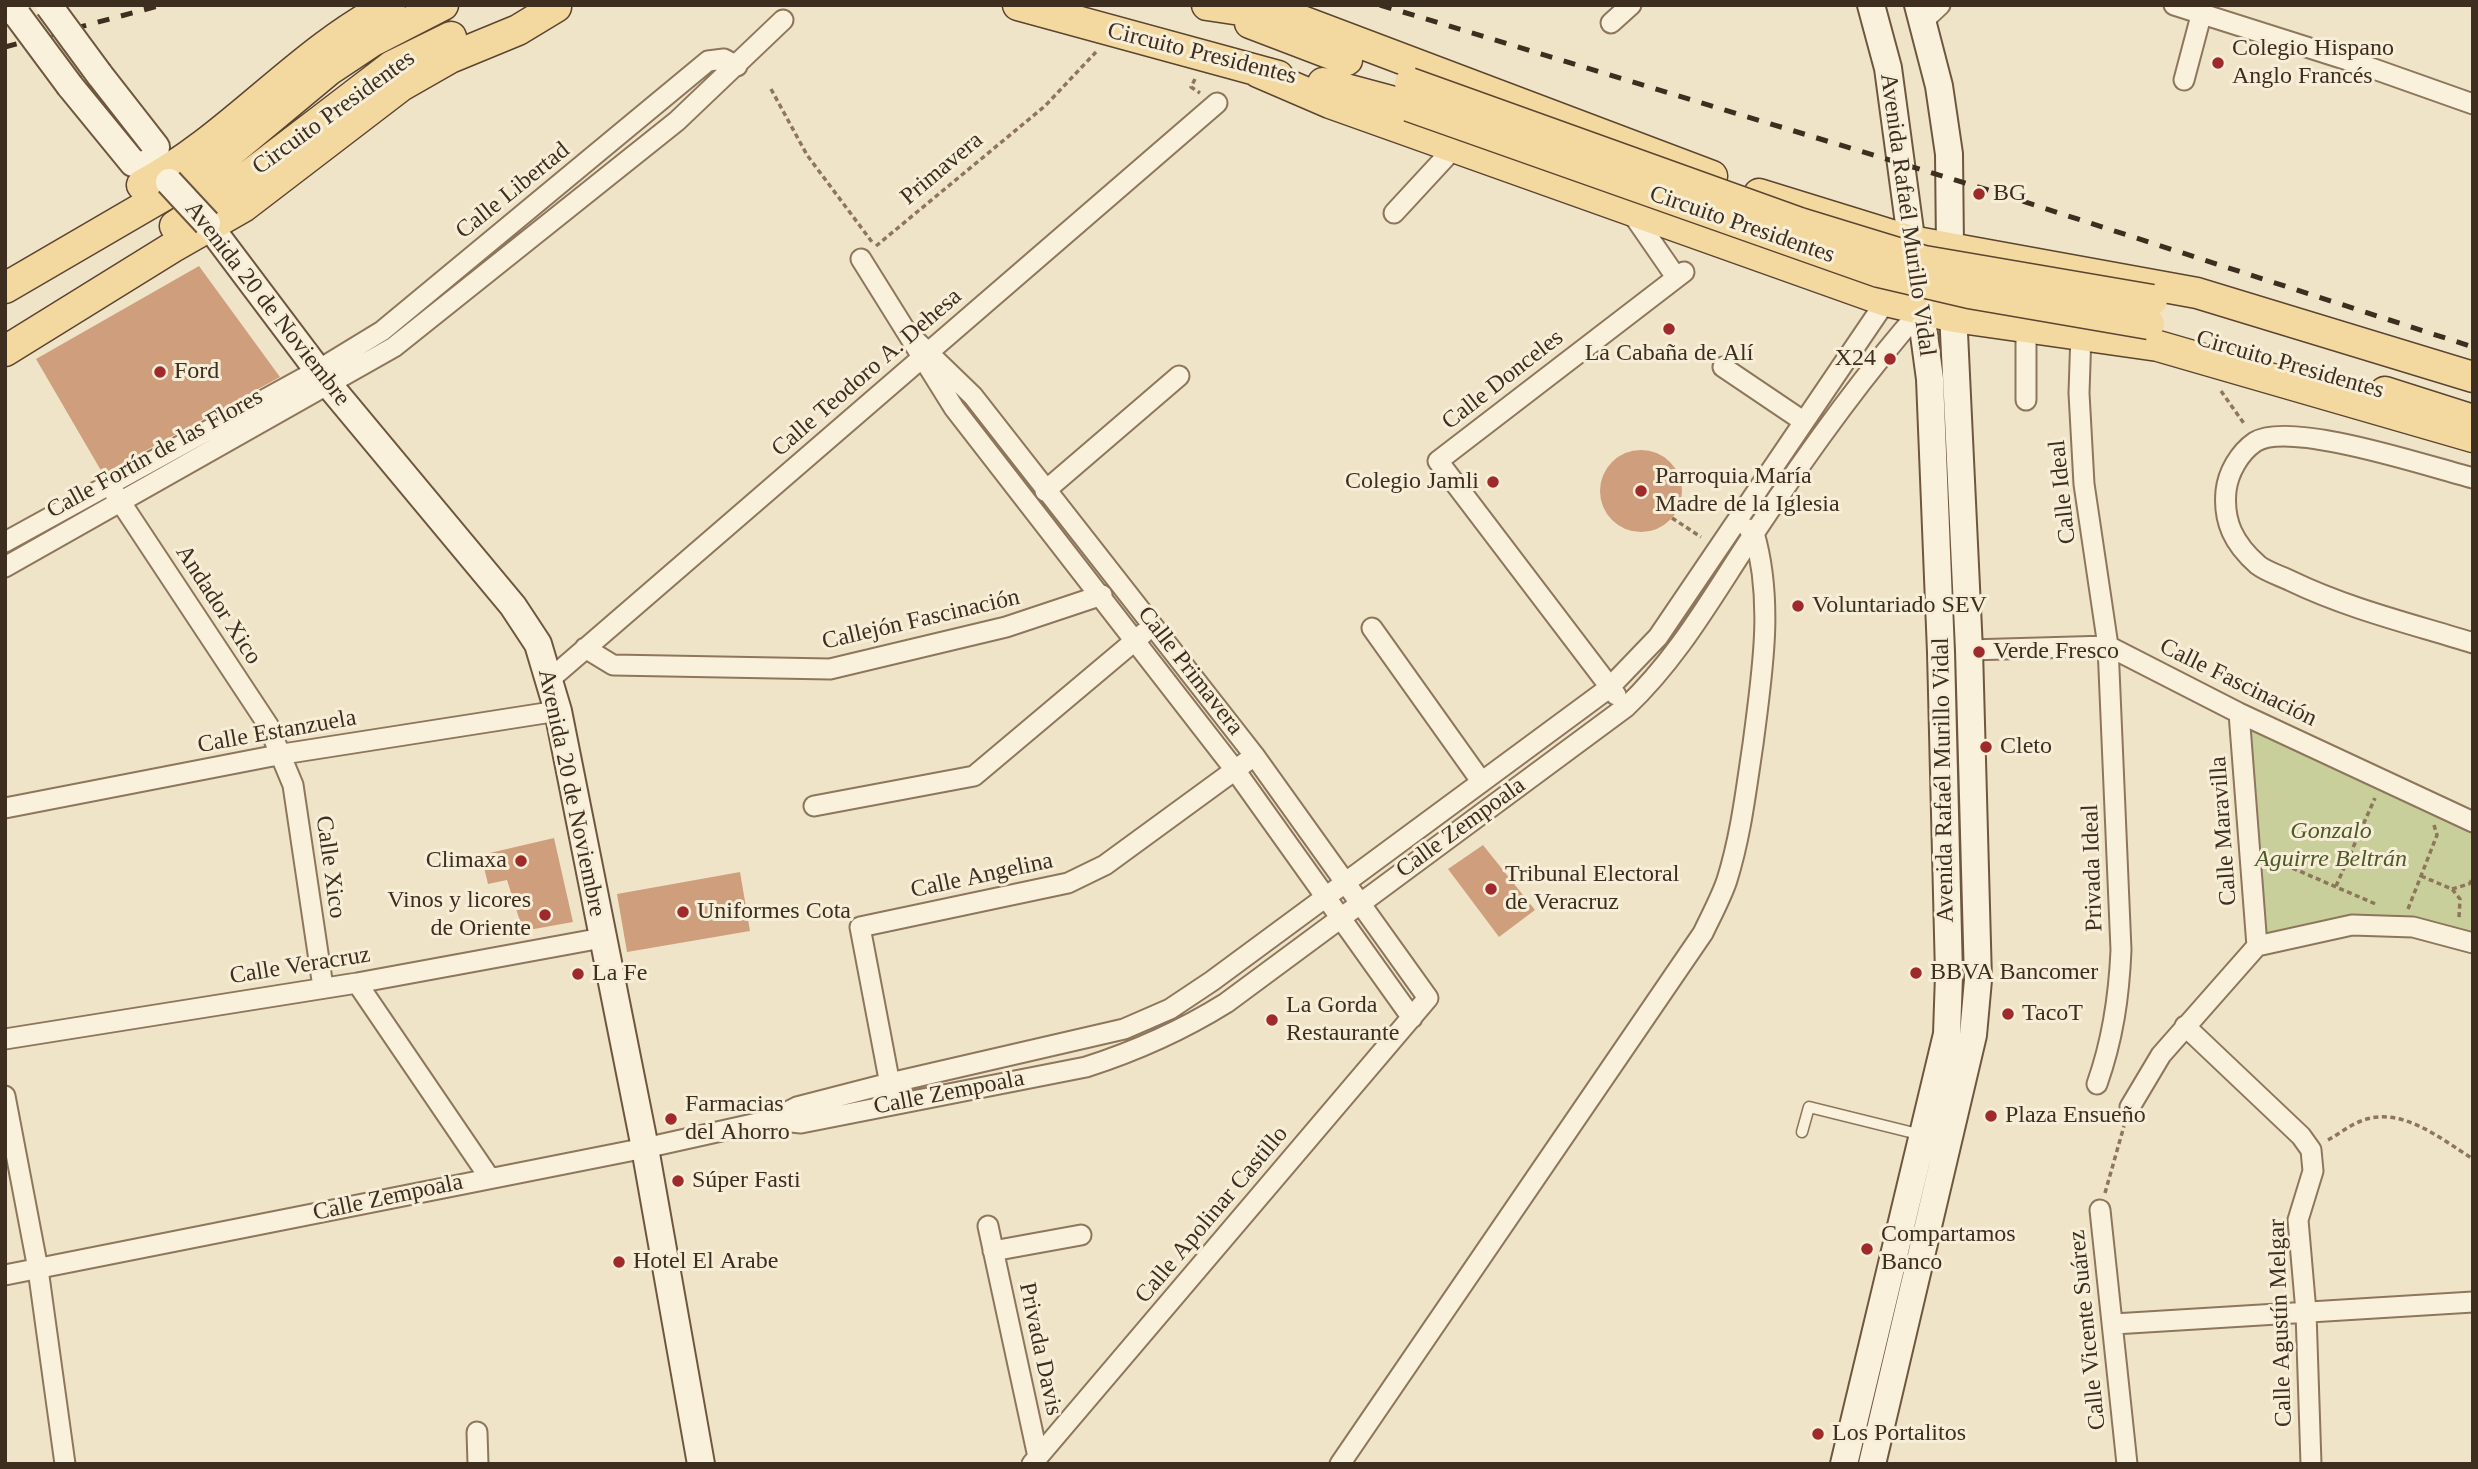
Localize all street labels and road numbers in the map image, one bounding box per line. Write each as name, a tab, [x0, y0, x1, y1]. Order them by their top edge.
street label: Circuito Presidentes	[1104, 17, 1300, 91]
street label: Circuito Presidentes	[247, 44, 421, 182]
street label: Avenida Rafaél Murillo Vidal	[1873, 72, 1941, 358]
street label: Primavera	[895, 126, 989, 212]
street label: Calle Libertad	[450, 136, 576, 246]
street label: Circuito Presidentes	[1646, 180, 1838, 270]
street label: Avenida 20 de Noviembre	[178, 196, 356, 412]
street label: Calle Teodoro A. Dehesa	[766, 283, 968, 463]
street label: Calle Donceles	[1437, 324, 1569, 436]
street label: Circuito Presidentes	[2193, 324, 2387, 406]
street label: Calle Fortín de las Flores	[42, 383, 268, 525]
street label: Calle Ideal	[2043, 438, 2083, 546]
street label: Andador Xico	[169, 540, 267, 670]
street label: Callejón Fascinación	[819, 583, 1023, 657]
street label: Calle Primavera	[1131, 601, 1249, 741]
street label: Calle Fascinación	[2155, 633, 2321, 733]
street label: Avenida Rafaél Murillo Vidal	[1927, 637, 1961, 923]
street label: Avenida 20 de Noviembre	[531, 667, 611, 919]
street label: Calle Estanzuela	[195, 704, 359, 760]
street label: Calle Maravilla	[2204, 755, 2244, 907]
street label: Calle Zempoala	[1391, 772, 1531, 884]
street label: Privada Ideal	[2076, 804, 2110, 932]
street label: Calle Xico	[309, 814, 351, 920]
street label: Calle Angelina	[908, 847, 1056, 905]
street label: Calle Veracruz	[228, 941, 372, 991]
street label: Calle Zempoala	[871, 1064, 1027, 1122]
street label: Calle Apolinar Castillo	[1129, 1120, 1295, 1310]
street label: Calle Zempoala	[310, 1168, 466, 1228]
street label: Calle Agustín Melgar	[2263, 1219, 2299, 1427]
street label: Calle Vicente Suárez	[2063, 1228, 2113, 1432]
street label: Privada Davis	[1012, 1280, 1068, 1418]

